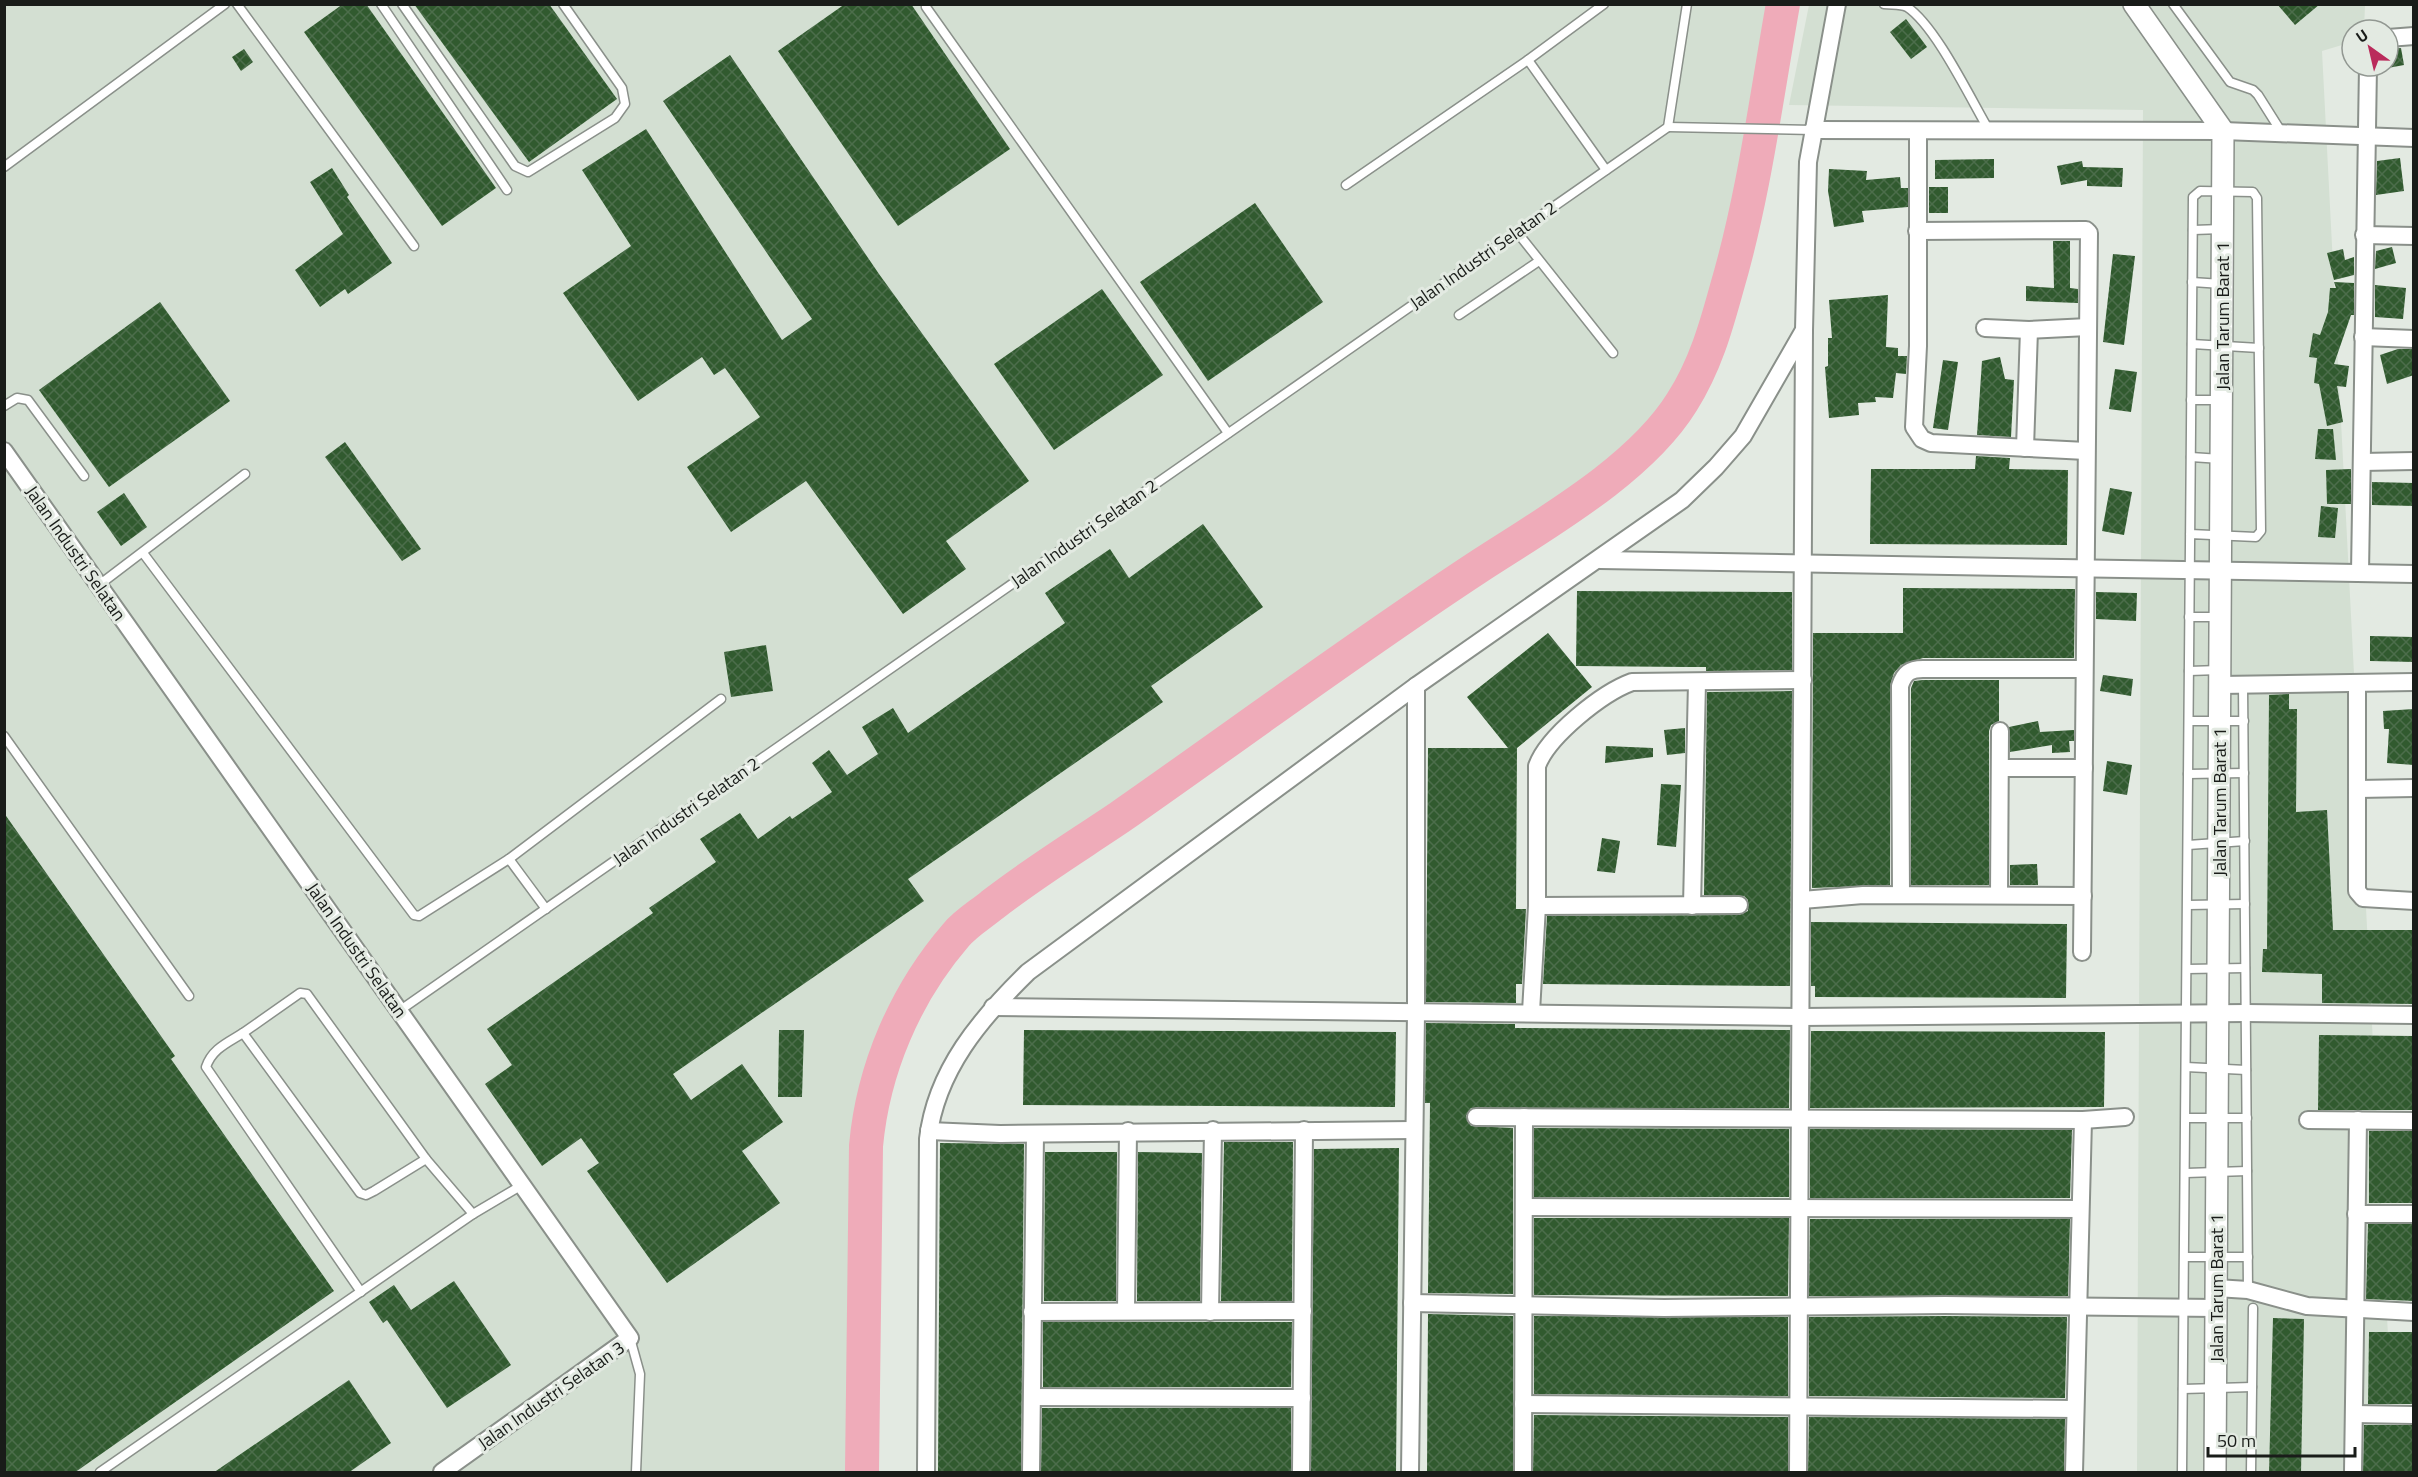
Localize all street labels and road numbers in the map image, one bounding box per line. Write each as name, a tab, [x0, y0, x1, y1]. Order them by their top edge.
street label: Jalan Industri Selatan 2	[1404, 194, 1562, 316]
street label: Jalan Tarum Barat 1	[2209, 242, 2236, 390]
street label: Jalan Industri Selatan 2	[1005, 472, 1163, 594]
street label: Jalan Industri Selatan	[19, 480, 133, 626]
street label: Jalan Tarum Barat 1	[2206, 728, 2233, 876]
street label: Jalan Industri Selatan 2	[607, 750, 765, 872]
street label: Jalan Industri Selatan	[300, 877, 414, 1023]
street label: Jalan Tarum Barat 1	[2203, 1214, 2230, 1362]
street label: Jalan Industri Selatan 3	[472, 1334, 630, 1456]

